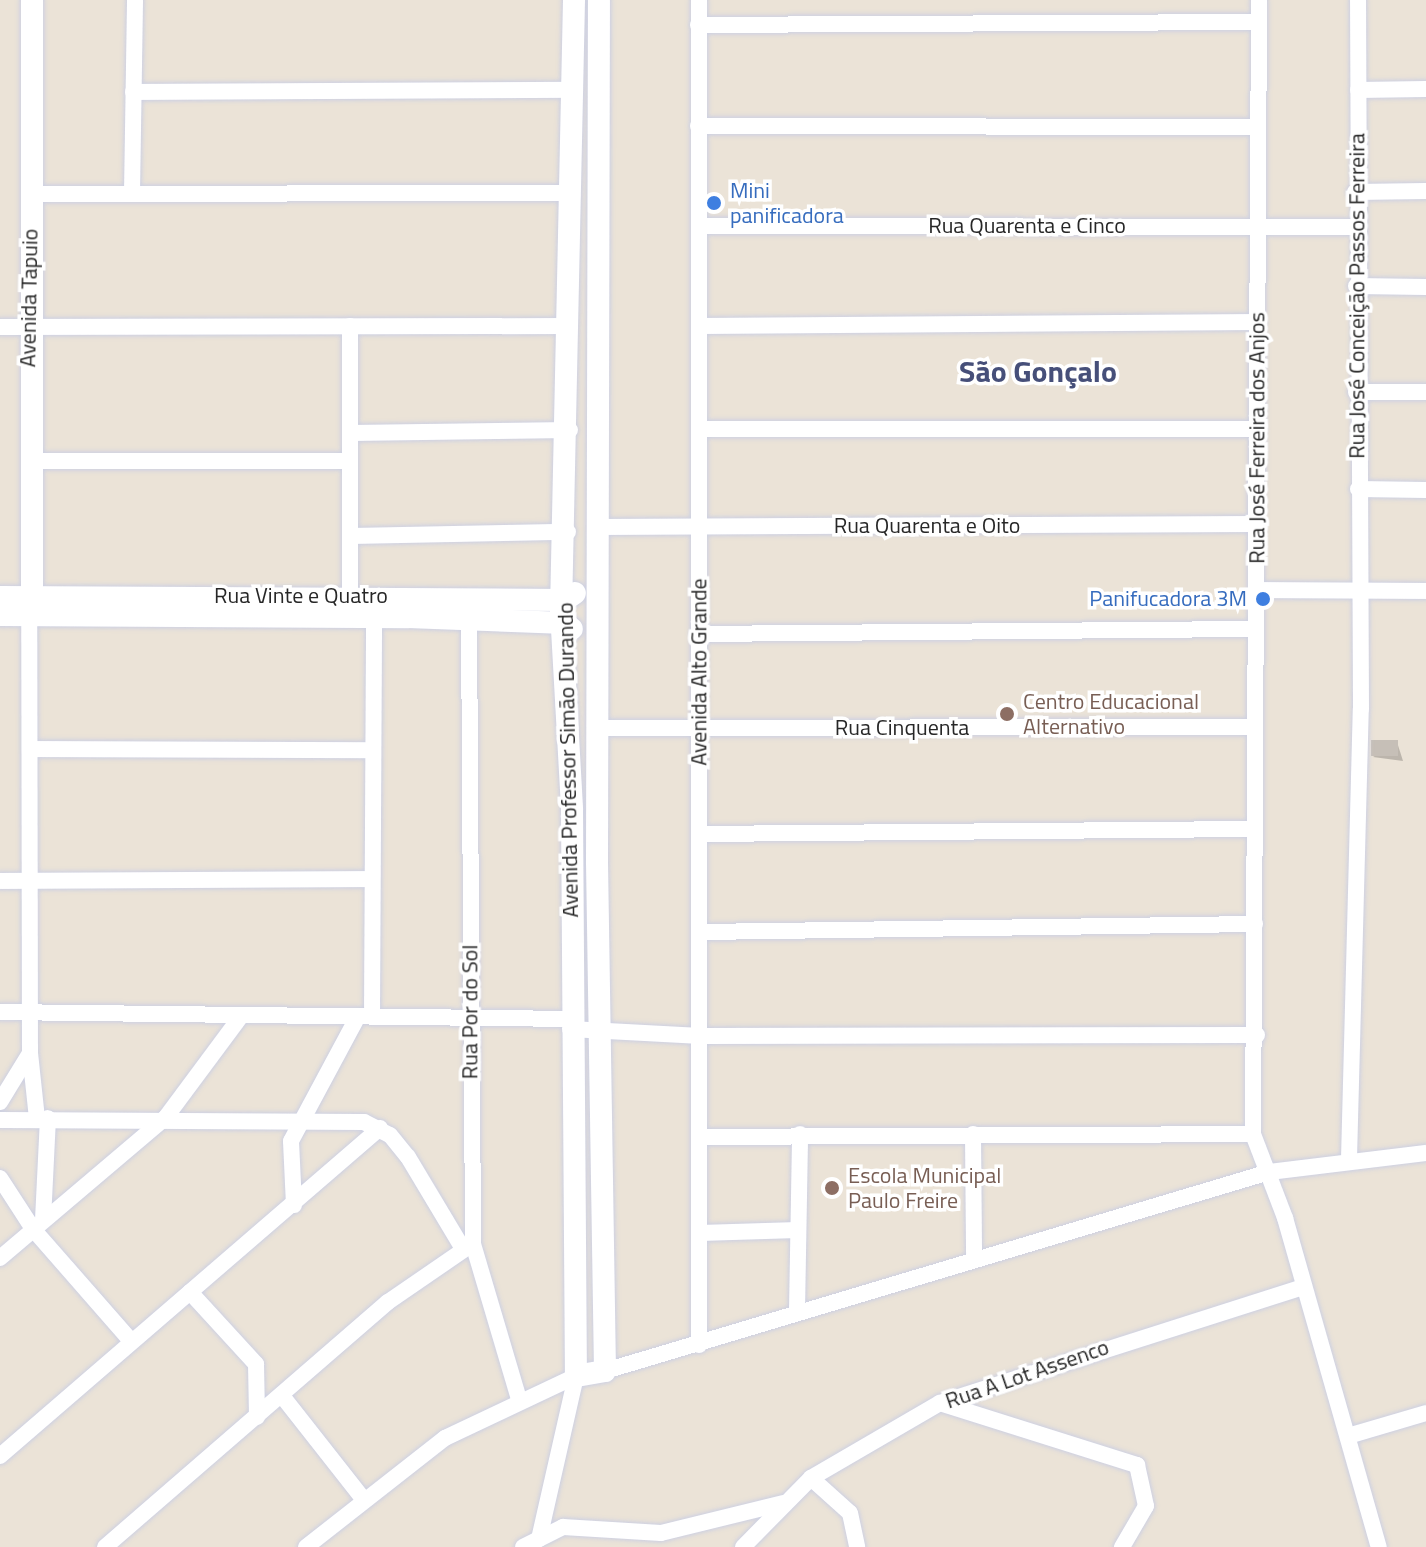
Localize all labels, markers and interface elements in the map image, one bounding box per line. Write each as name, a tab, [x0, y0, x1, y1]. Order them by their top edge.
street label: Rua José Conceição Passos Ferreira	[1344, 133, 1370, 459]
place label: Mini panificadora	[730, 177, 844, 228]
marker: Mini panificadora	[705, 194, 723, 212]
street label: Rua Quarenta e Cinco	[928, 213, 1126, 239]
street label: Avenida Tapuio	[15, 228, 43, 368]
street label: Rua José Ferreira dos Anjos	[1244, 312, 1270, 564]
district label: São Gonçalo	[959, 353, 1117, 389]
street label: Rua Quarenta e Oito	[834, 513, 1020, 539]
street label: Avenida Alto Grande	[686, 578, 712, 766]
street label: Rua Vinte e Quatro	[214, 583, 388, 609]
place label: Panifucadora 3M	[1089, 586, 1247, 612]
marker: Panifucadora 3M	[1254, 590, 1272, 608]
street label: Avenida Professor Simão Durando	[552, 602, 584, 918]
place label: Centro Educacional Alternativo	[1023, 688, 1199, 740]
marker: Centro Educacional Alternativo	[998, 705, 1016, 723]
street label: Rua Cinquenta	[835, 715, 969, 741]
street label: Rua Por do Sol	[457, 945, 483, 1079]
place label: Escola Municipal Paulo Freire	[848, 1162, 1001, 1214]
marker: Escola Municipal Paulo Freire	[823, 1179, 841, 1197]
street label: Rua A Lot Assenco	[942, 1334, 1112, 1414]

